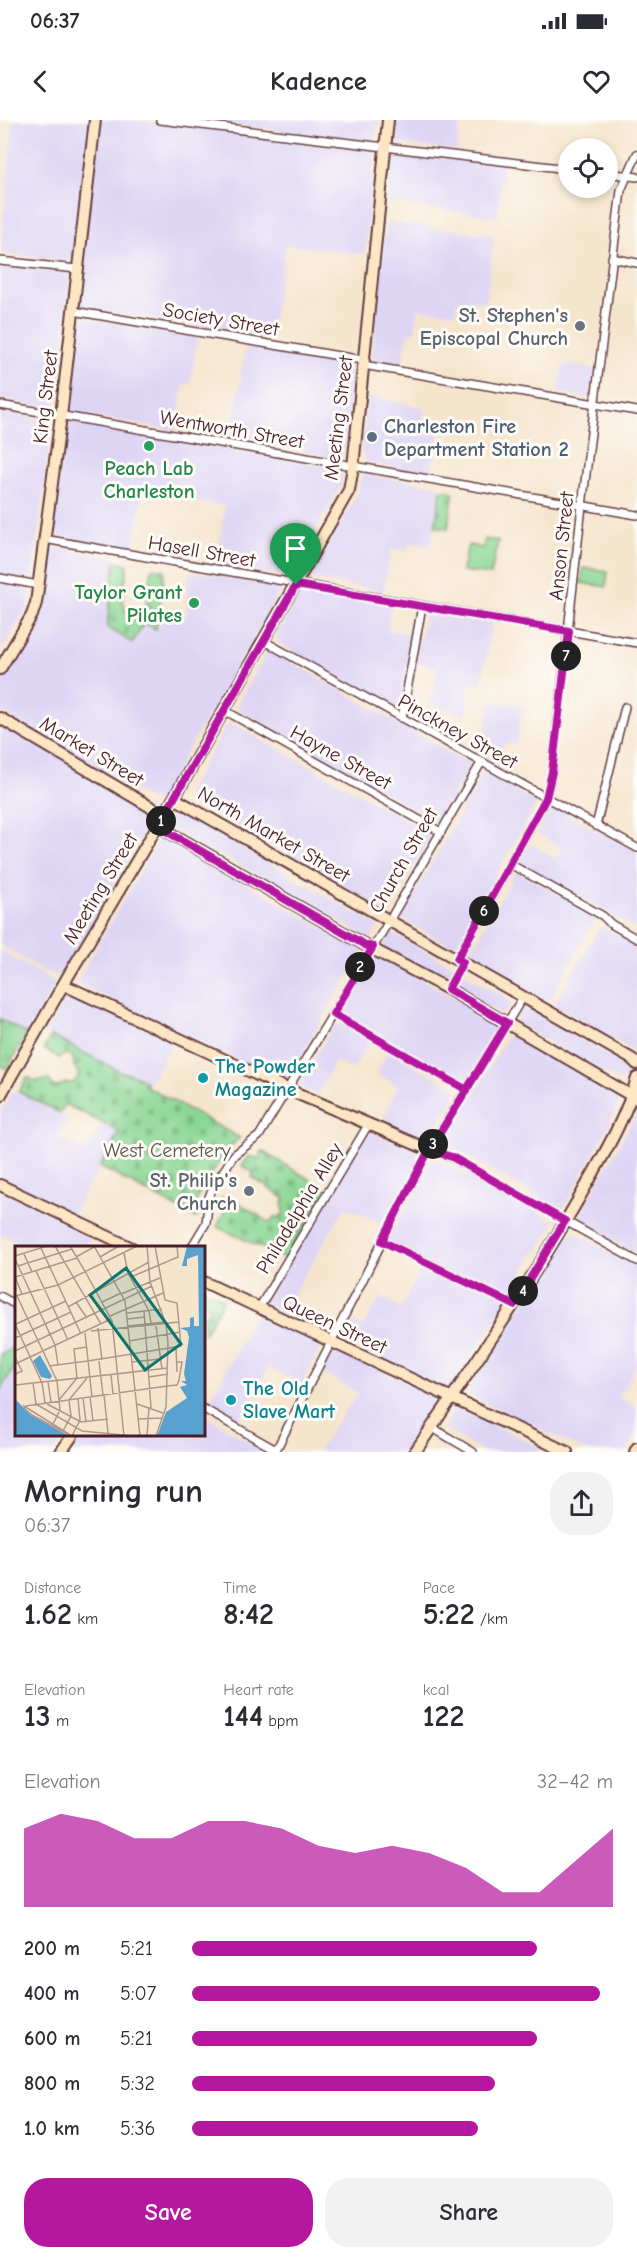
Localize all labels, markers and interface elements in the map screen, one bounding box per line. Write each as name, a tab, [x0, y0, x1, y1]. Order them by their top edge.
text: 06:37	[30, 8, 79, 34]
icon: back	[24, 65, 57, 98]
icon: heart	[580, 65, 613, 98]
text: Kadence	[270, 66, 367, 97]
map controls	[558, 138, 618, 198]
button: locate	[558, 138, 618, 198]
street label: Society Street	[161, 298, 282, 341]
place label: St. Stephen's Episcopal Church	[420, 304, 568, 350]
marker: St. Stephen's Episcopal Church	[573, 319, 587, 333]
street label: King Street	[28, 348, 63, 445]
street label: Meeting Street	[319, 353, 358, 482]
street label: Wentworth Street	[158, 405, 307, 454]
place label: Charleston Fire Department Station 2	[384, 415, 569, 461]
marker: Charleston Fire Department Station 2	[365, 430, 379, 444]
marker: Peach Lab Charleston	[142, 439, 156, 453]
place label: Peach Lab Charleston	[103, 457, 195, 503]
street label: Anson Street	[544, 489, 579, 602]
pin	[270, 523, 321, 585]
street label: Hasell Street	[146, 531, 259, 572]
icon: arrive	[279, 532, 312, 565]
place label: Taylor Grant Pilates	[74, 581, 182, 627]
marker: Taylor Grant Pilates	[187, 596, 201, 610]
pin: 7	[551, 641, 581, 671]
text: 7	[562, 647, 570, 665]
street label: Pinckney Street	[394, 689, 523, 774]
street label: Market Street	[36, 711, 149, 792]
street label: Hayne Street	[286, 720, 396, 795]
street label: North Market Street	[194, 782, 355, 888]
street label: Church Street	[364, 802, 443, 917]
pin: 1	[146, 806, 176, 836]
text: 1	[158, 812, 164, 830]
street label: Meeting Street	[58, 827, 143, 948]
pin: 6	[469, 896, 499, 926]
text: 6	[480, 902, 488, 920]
pin: 2	[345, 952, 375, 982]
text: 2	[356, 958, 364, 976]
place label: The Powder Magazine	[215, 1055, 315, 1101]
marker: The Powder Magazine	[196, 1071, 210, 1085]
pin: 3	[418, 1129, 448, 1159]
text: 3	[429, 1135, 437, 1153]
park label: West Cemetery	[103, 1139, 231, 1162]
street label: Philadelphia Alley	[251, 1139, 348, 1278]
place label: St. Philip's Church	[150, 1169, 237, 1215]
marker: St. Philip's Church	[242, 1184, 256, 1198]
inset map	[15, 1246, 206, 1437]
pin: 4	[508, 1276, 538, 1306]
text: 4	[519, 1282, 527, 1300]
street label: Queen Street	[279, 1290, 392, 1359]
place label: The Old Slave Mart	[243, 1377, 335, 1423]
marker: The Old Slave Mart	[224, 1393, 238, 1407]
text: Morning run	[24, 1472, 203, 1510]
button: share	[550, 1472, 613, 1535]
text: 06:37	[24, 1514, 70, 1537]
text: Distance	[24, 1579, 81, 1597]
text: Time	[223, 1579, 257, 1597]
text: Pace	[423, 1579, 455, 1597]
text: 1.62	[24, 1597, 72, 1632]
text: 8:42	[223, 1597, 274, 1632]
text: 5:22	[423, 1597, 475, 1632]
text: km	[72, 1610, 98, 1628]
text: /km	[475, 1610, 508, 1628]
text: Elevation	[24, 1681, 85, 1699]
text: Heart rate	[223, 1681, 294, 1699]
text: kcal	[423, 1681, 450, 1699]
text: 13	[24, 1699, 51, 1734]
text: 144	[223, 1699, 263, 1734]
text: 122	[423, 1699, 464, 1734]
text: m	[51, 1712, 69, 1730]
text: bpm	[263, 1712, 299, 1730]
text: Elevation	[24, 1770, 101, 1793]
text: 32–42 m	[537, 1770, 613, 1793]
text: 200 m	[24, 1937, 80, 1960]
text: 5:21	[120, 1937, 153, 1960]
text: 400 m	[24, 1982, 79, 2005]
text: 5:07	[120, 1982, 156, 2005]
text: 600 m	[24, 2027, 80, 2050]
text: 5:21	[120, 2027, 153, 2050]
text: 800 m	[24, 2072, 80, 2095]
text: 5:32	[120, 2072, 155, 2095]
text: 1.0 km	[24, 2117, 80, 2140]
text: 5:36	[120, 2117, 155, 2140]
button: Save	[24, 2178, 313, 2247]
button: Share	[325, 2178, 613, 2247]

